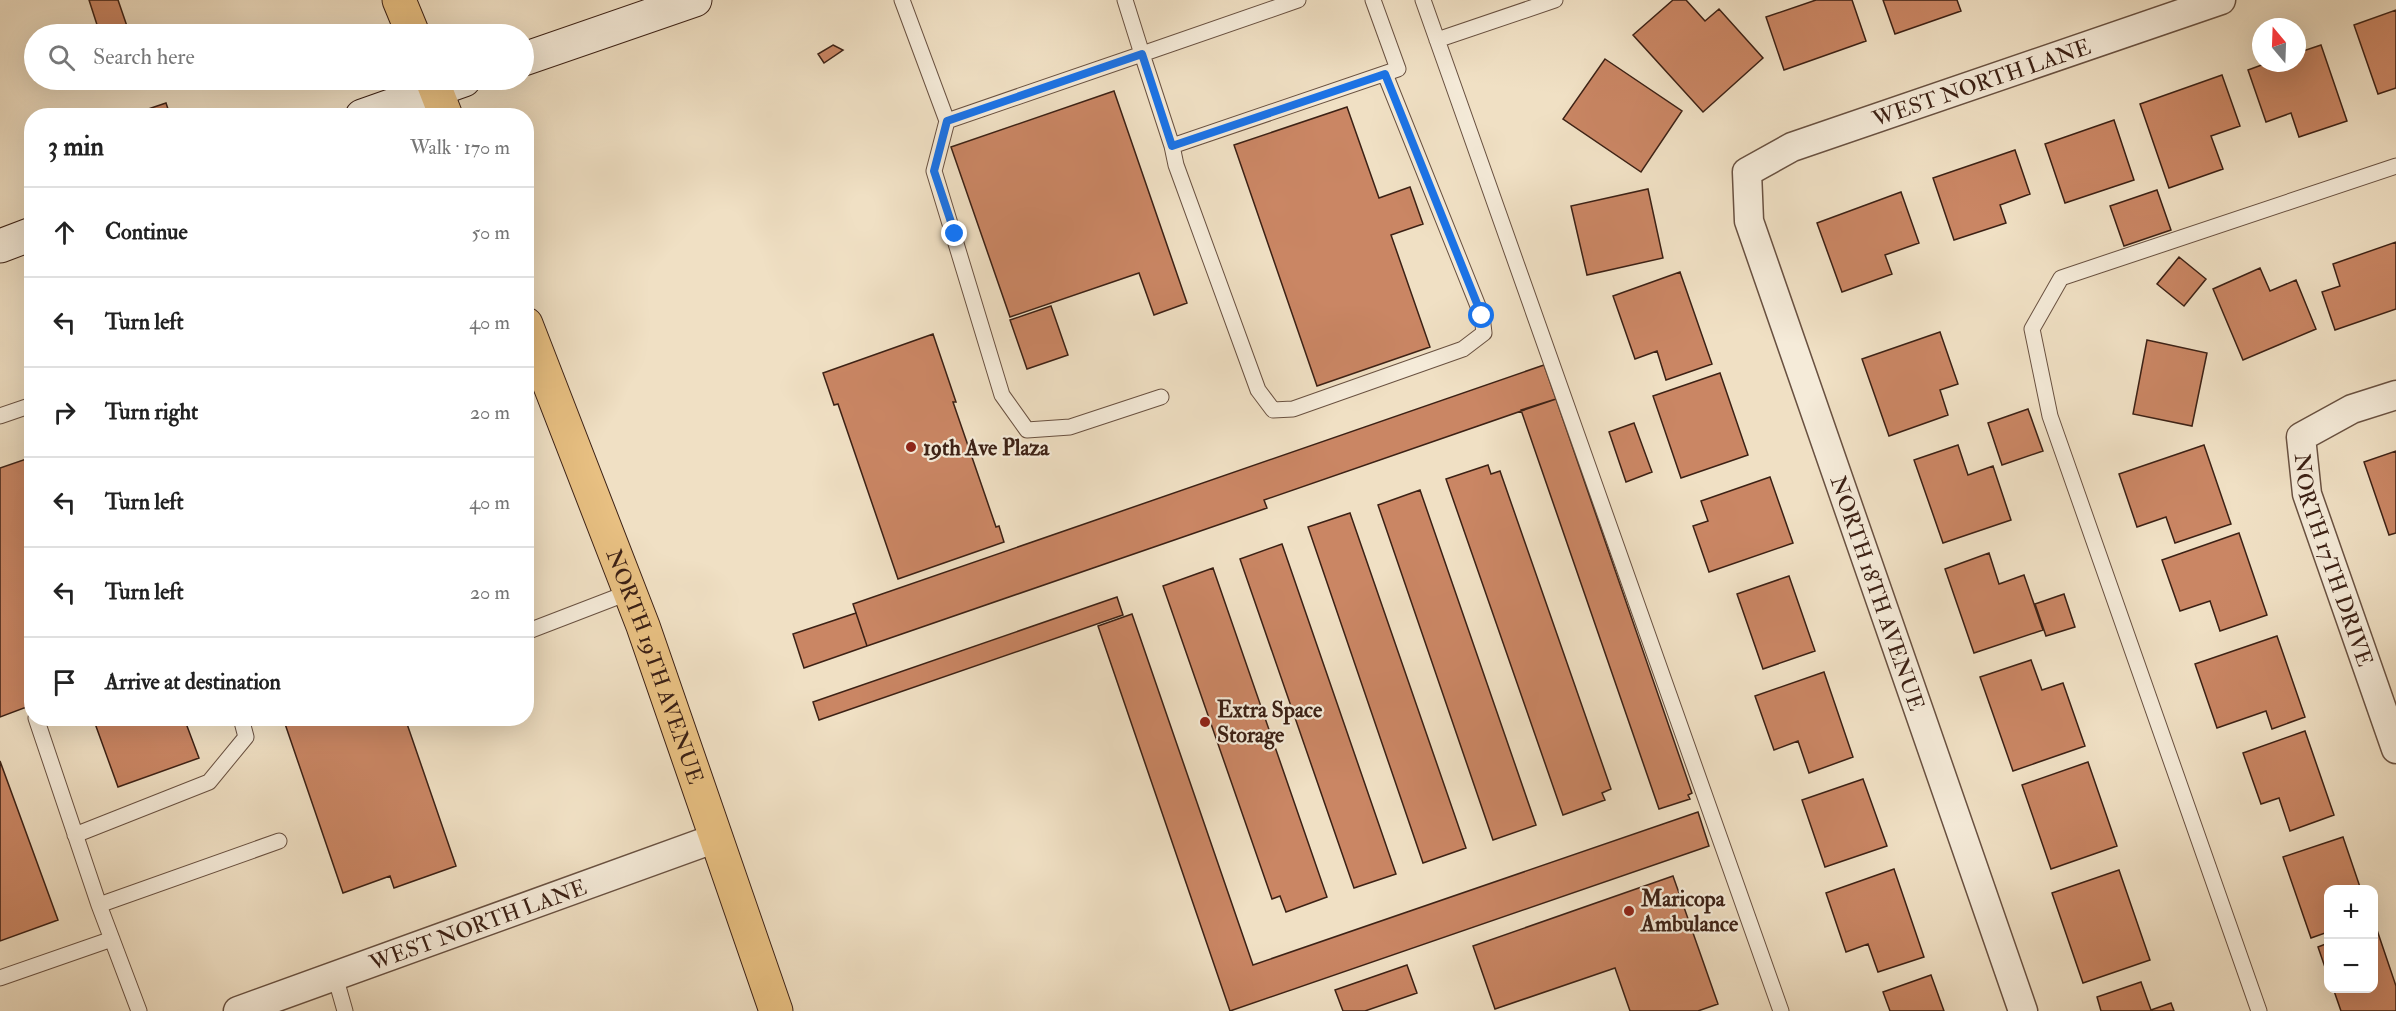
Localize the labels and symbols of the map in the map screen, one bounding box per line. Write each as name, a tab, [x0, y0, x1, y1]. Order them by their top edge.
north arrow	[2252, 18, 2306, 72]
street label: WEST NORTH LANE	[1868, 33, 2095, 134]
route end	[941, 220, 967, 246]
route start	[1468, 302, 1494, 328]
place label: 19th Ave Plaza	[923, 434, 1050, 462]
marker: 19th Ave Plaza	[904, 440, 918, 454]
street label: NORTH 17TH DRIVE	[2288, 452, 2379, 670]
street label: NORTH 18TH AVENUE	[1824, 472, 1930, 715]
street label: NORTH 19TH AVENUE	[600, 545, 709, 788]
place label: Extra Space Storage	[1217, 696, 1323, 750]
marker: Extra Space Storage	[1198, 715, 1212, 729]
street label: WEST NORTH LANE	[365, 873, 591, 978]
place label: Maricopa Ambulance	[1640, 885, 1739, 938]
marker: Maricopa Ambulance	[1622, 904, 1636, 918]

